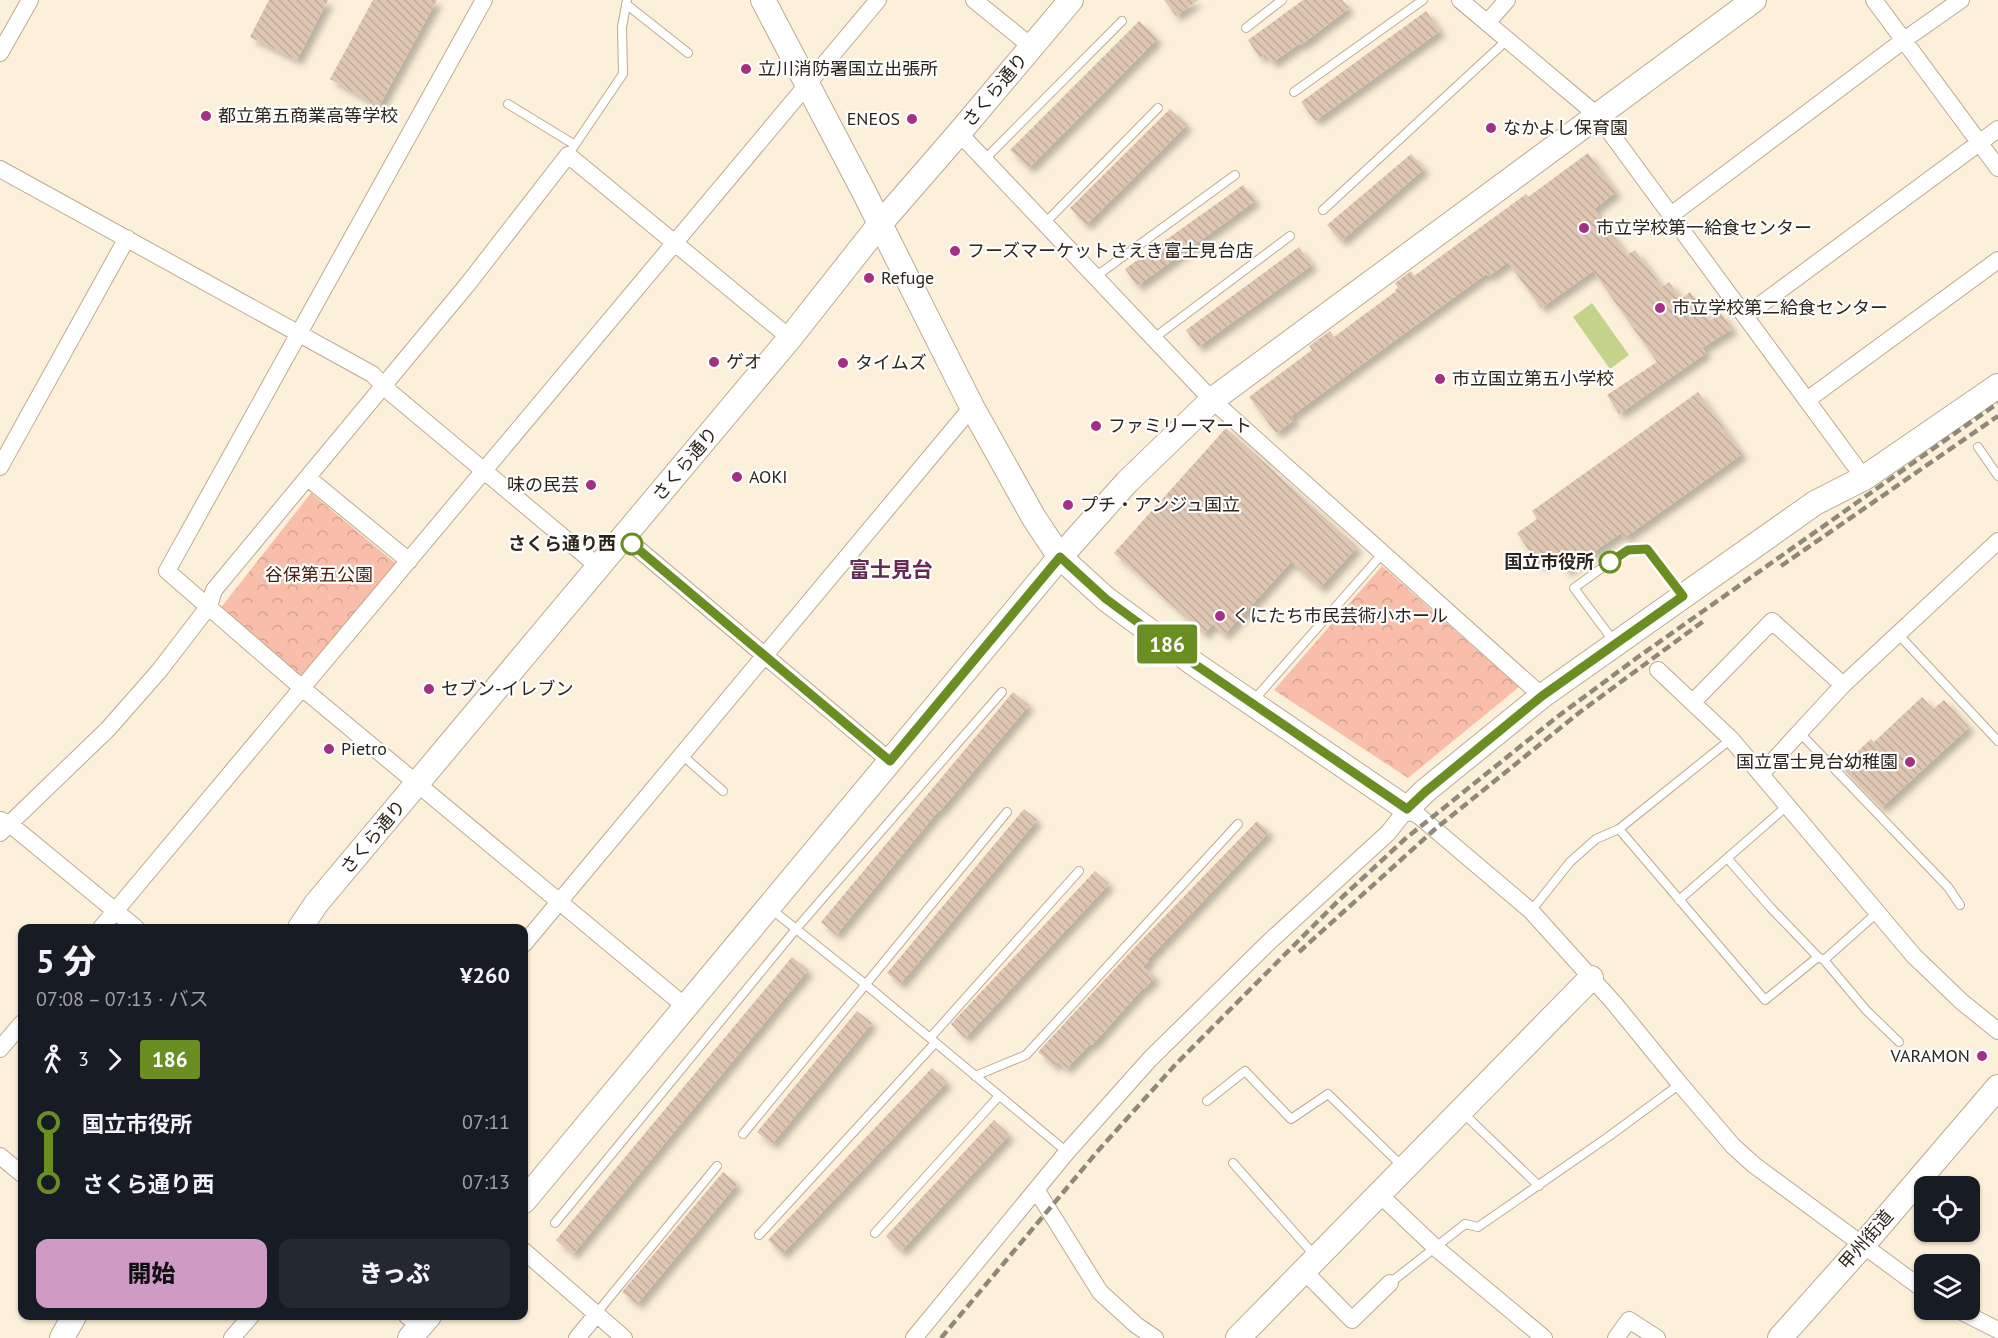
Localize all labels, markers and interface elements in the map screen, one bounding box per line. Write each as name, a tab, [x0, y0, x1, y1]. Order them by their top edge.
street label: さくら通り	[957, 48, 1032, 132]
place label: 立川消防署国立出張所	[758, 57, 938, 80]
marker: 立川消防署国立出張所	[739, 62, 753, 76]
place label: 都立第五商業高等学校	[218, 104, 398, 127]
place label: ENEOS	[847, 107, 900, 130]
marker: 都立第五商業高等学校	[199, 109, 213, 123]
marker: ENEOS	[905, 112, 919, 126]
place label: なかよし保育園	[1503, 116, 1628, 139]
marker: なかよし保育園	[1484, 121, 1498, 135]
place label: 市立学校第一給食センター	[1596, 216, 1812, 239]
marker: 市立学校第一給食センター	[1577, 221, 1591, 235]
place label: フーズマーケットさえき富士見台店	[967, 239, 1254, 262]
marker: フーズマーケットさえき富士見台店	[948, 244, 962, 258]
place label: Refuge	[881, 266, 934, 289]
marker: Refuge	[862, 271, 876, 285]
place label: 市立学校第二給食センター	[1672, 296, 1888, 319]
marker: 市立学校第二給食センター	[1653, 301, 1667, 315]
place label: ゲオ	[726, 350, 762, 373]
place label: タイムズ	[855, 351, 927, 374]
marker: ゲオ	[707, 355, 721, 369]
marker: タイムズ	[836, 356, 850, 370]
place label: 市立国立第五小学校	[1452, 367, 1614, 390]
marker: 市立国立第五小学校	[1433, 372, 1447, 386]
place label: ファミリーマート	[1108, 414, 1252, 437]
marker: ファミリーマート	[1089, 419, 1103, 433]
street label: さくら通り	[647, 422, 722, 506]
place label: AOKI	[749, 465, 788, 488]
marker: AOKI	[730, 470, 744, 484]
place label: 味の民芸	[507, 473, 579, 496]
marker: 味の民芸	[584, 478, 598, 492]
place label: プチ・アンジュ国立	[1080, 493, 1240, 516]
marker: プチ・アンジュ国立	[1061, 498, 1075, 512]
place label: さくら通り西	[508, 532, 616, 555]
marker: さくら通り西	[621, 533, 643, 555]
place label: 国立市役所	[1504, 550, 1594, 573]
marker: 国立市役所	[1599, 551, 1621, 573]
district label: 富士見台	[849, 556, 933, 583]
park label: 谷保第五公園	[265, 563, 373, 586]
place label: くにたち市民芸術小ホール	[1232, 604, 1448, 627]
marker: くにたち市民芸術小ホール	[1213, 609, 1227, 623]
line badge: 186	[1132, 624, 1202, 664]
text: 186	[1149, 631, 1185, 658]
place label: セブン-イレブン	[441, 677, 573, 700]
marker: セブン-イレブン	[422, 682, 436, 696]
place label: Pietro	[341, 737, 387, 760]
marker: Pietro	[322, 742, 336, 756]
place label: 国立冨士見台幼稚園	[1736, 750, 1898, 773]
marker: 国立冨士見台幼稚園	[1903, 755, 1917, 769]
street label: さくら通り	[335, 795, 410, 879]
text: 5 分	[36, 939, 96, 982]
text: ¥260	[460, 961, 510, 989]
text: 07:08 – 07:13 · バス	[36, 986, 209, 1012]
icon: walk	[36, 1043, 69, 1076]
icon: forward	[98, 1043, 131, 1076]
place label: VARAMON	[1890, 1044, 1970, 1067]
text: 3	[78, 1046, 89, 1072]
text: 186	[152, 1046, 188, 1073]
marker: VARAMON	[1975, 1049, 1989, 1063]
text: 07:11	[462, 1109, 510, 1135]
text: 国立市役所	[82, 1110, 192, 1138]
text: 07:13	[462, 1169, 510, 1195]
text: さくら通り西	[82, 1170, 214, 1198]
map controls	[1914, 1176, 1980, 1320]
button: locate	[1914, 1176, 1980, 1242]
street label: 甲州街道	[1833, 1205, 1898, 1274]
button: 開始	[36, 1239, 267, 1308]
button: きっぷ	[279, 1239, 510, 1308]
button: layers	[1914, 1254, 1980, 1320]

